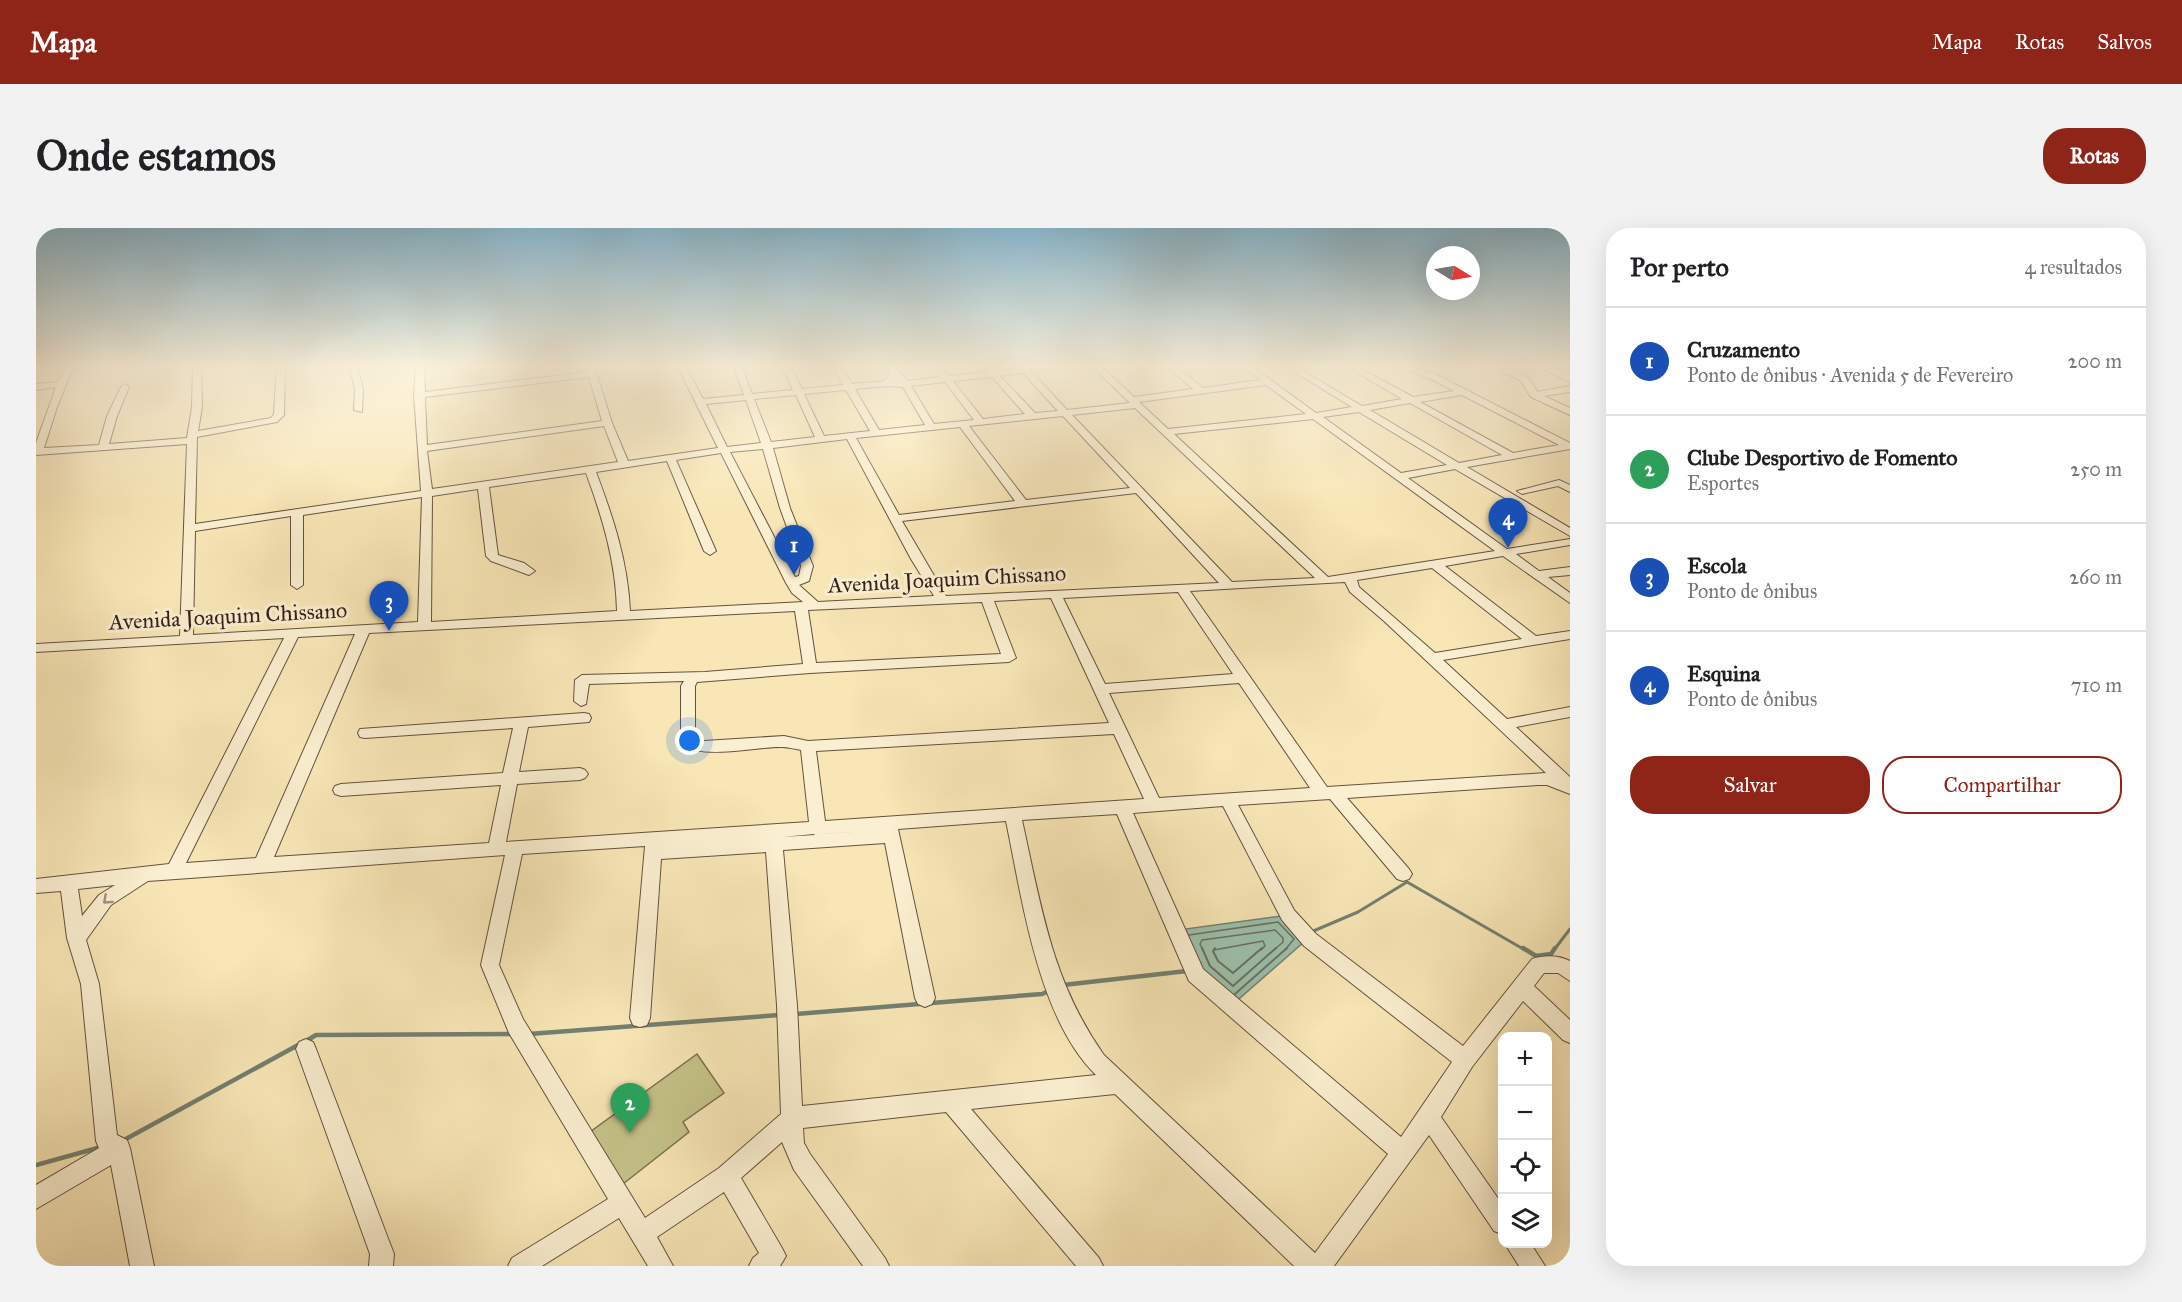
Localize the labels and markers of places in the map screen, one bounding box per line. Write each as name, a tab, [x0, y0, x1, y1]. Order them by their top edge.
pin: 4	[1488, 498, 1528, 548]
pin: 1	[774, 526, 813, 575]
pin: 3	[370, 582, 408, 631]
pin: 2	[610, 1084, 650, 1133]

